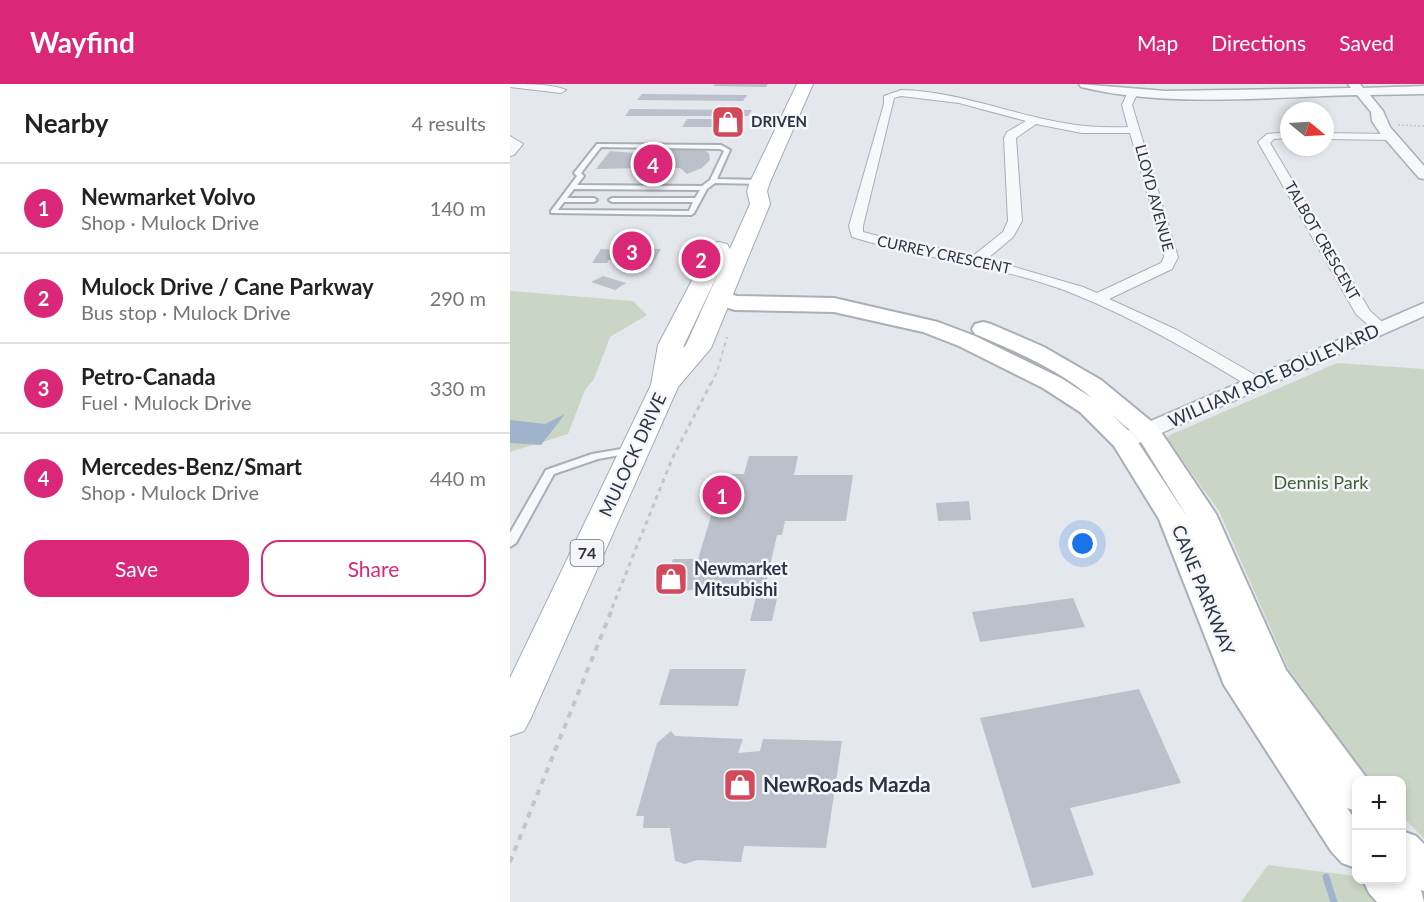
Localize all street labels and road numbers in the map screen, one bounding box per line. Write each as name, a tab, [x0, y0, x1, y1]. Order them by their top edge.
street label: LLOYD AVENUE	[1132, 142, 1178, 253]
street label: TALBOT CRESCENT	[1281, 178, 1364, 303]
street label: CURREY CRESCENT	[876, 231, 1013, 277]
street label: WILLIAM ROE BOULEVARD	[1165, 319, 1382, 432]
street label: MULOCK DRIVE	[594, 389, 670, 520]
street label: CANE PARKWAY	[1168, 521, 1240, 659]
road number: 74	[570, 540, 604, 566]

